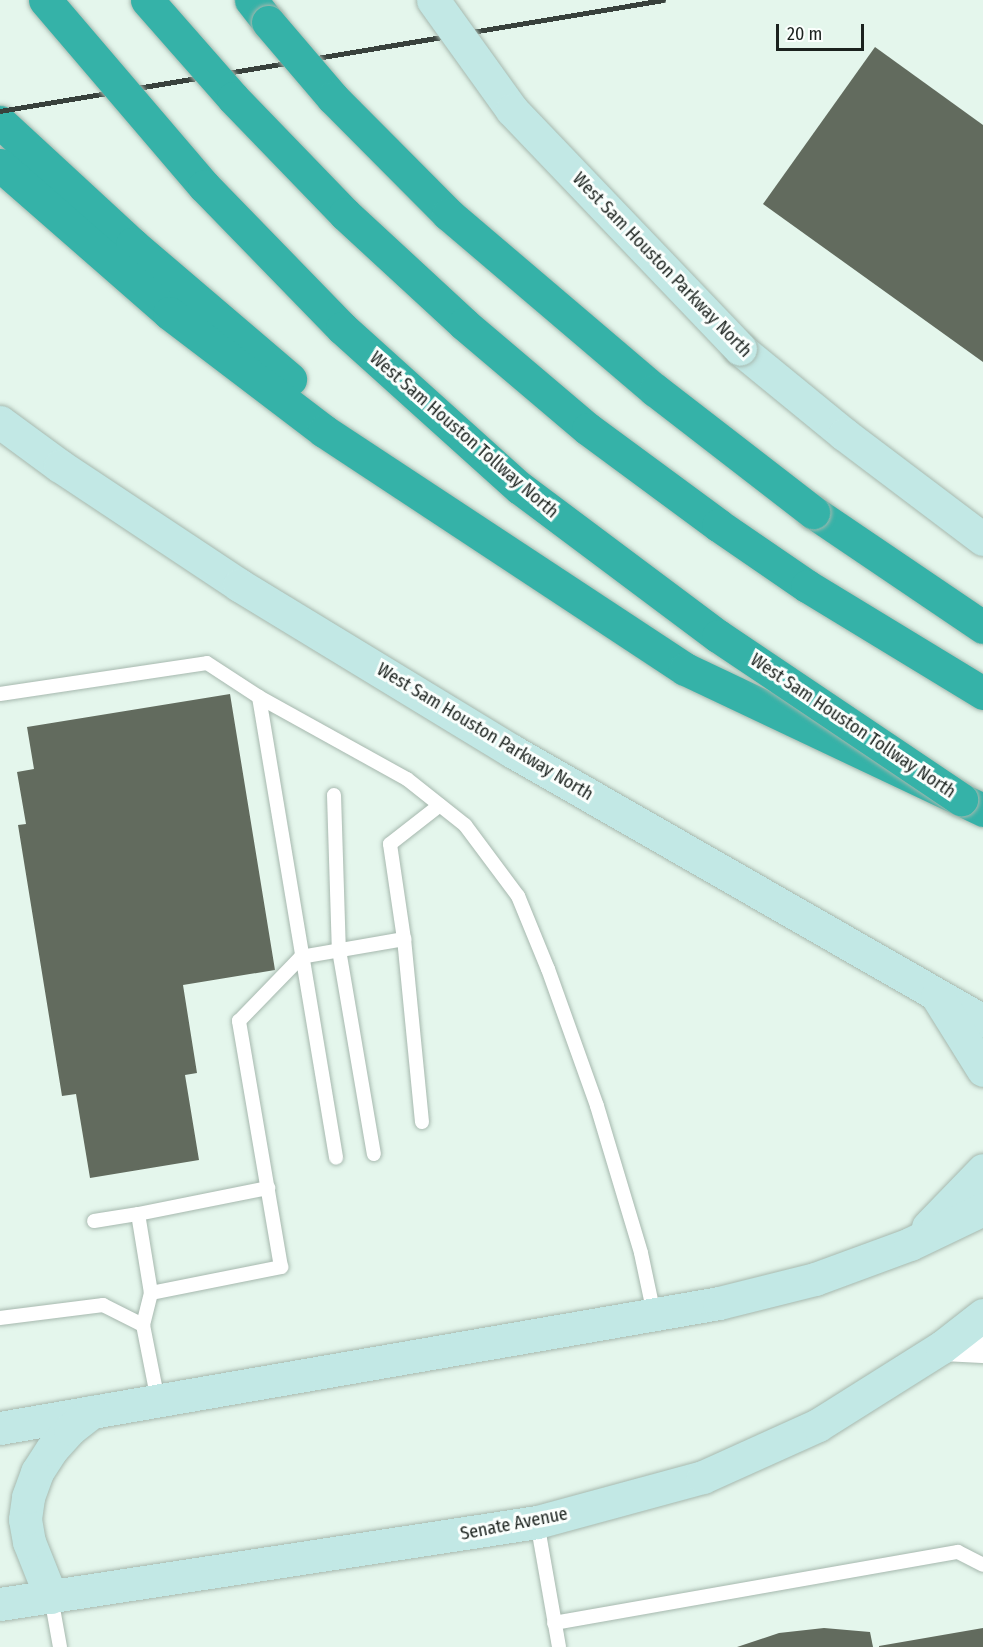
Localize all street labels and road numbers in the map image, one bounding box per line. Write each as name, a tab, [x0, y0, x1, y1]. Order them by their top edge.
street label: West Sam Houston Parkway North	[568, 168, 756, 362]
street label: West Sam Houston Tollway North	[365, 347, 563, 523]
street label: West Sam Houston Tollway North	[746, 649, 960, 803]
street label: West Sam Houston Parkway North	[373, 659, 597, 805]
street label: Senate Avenue	[458, 1503, 570, 1545]

